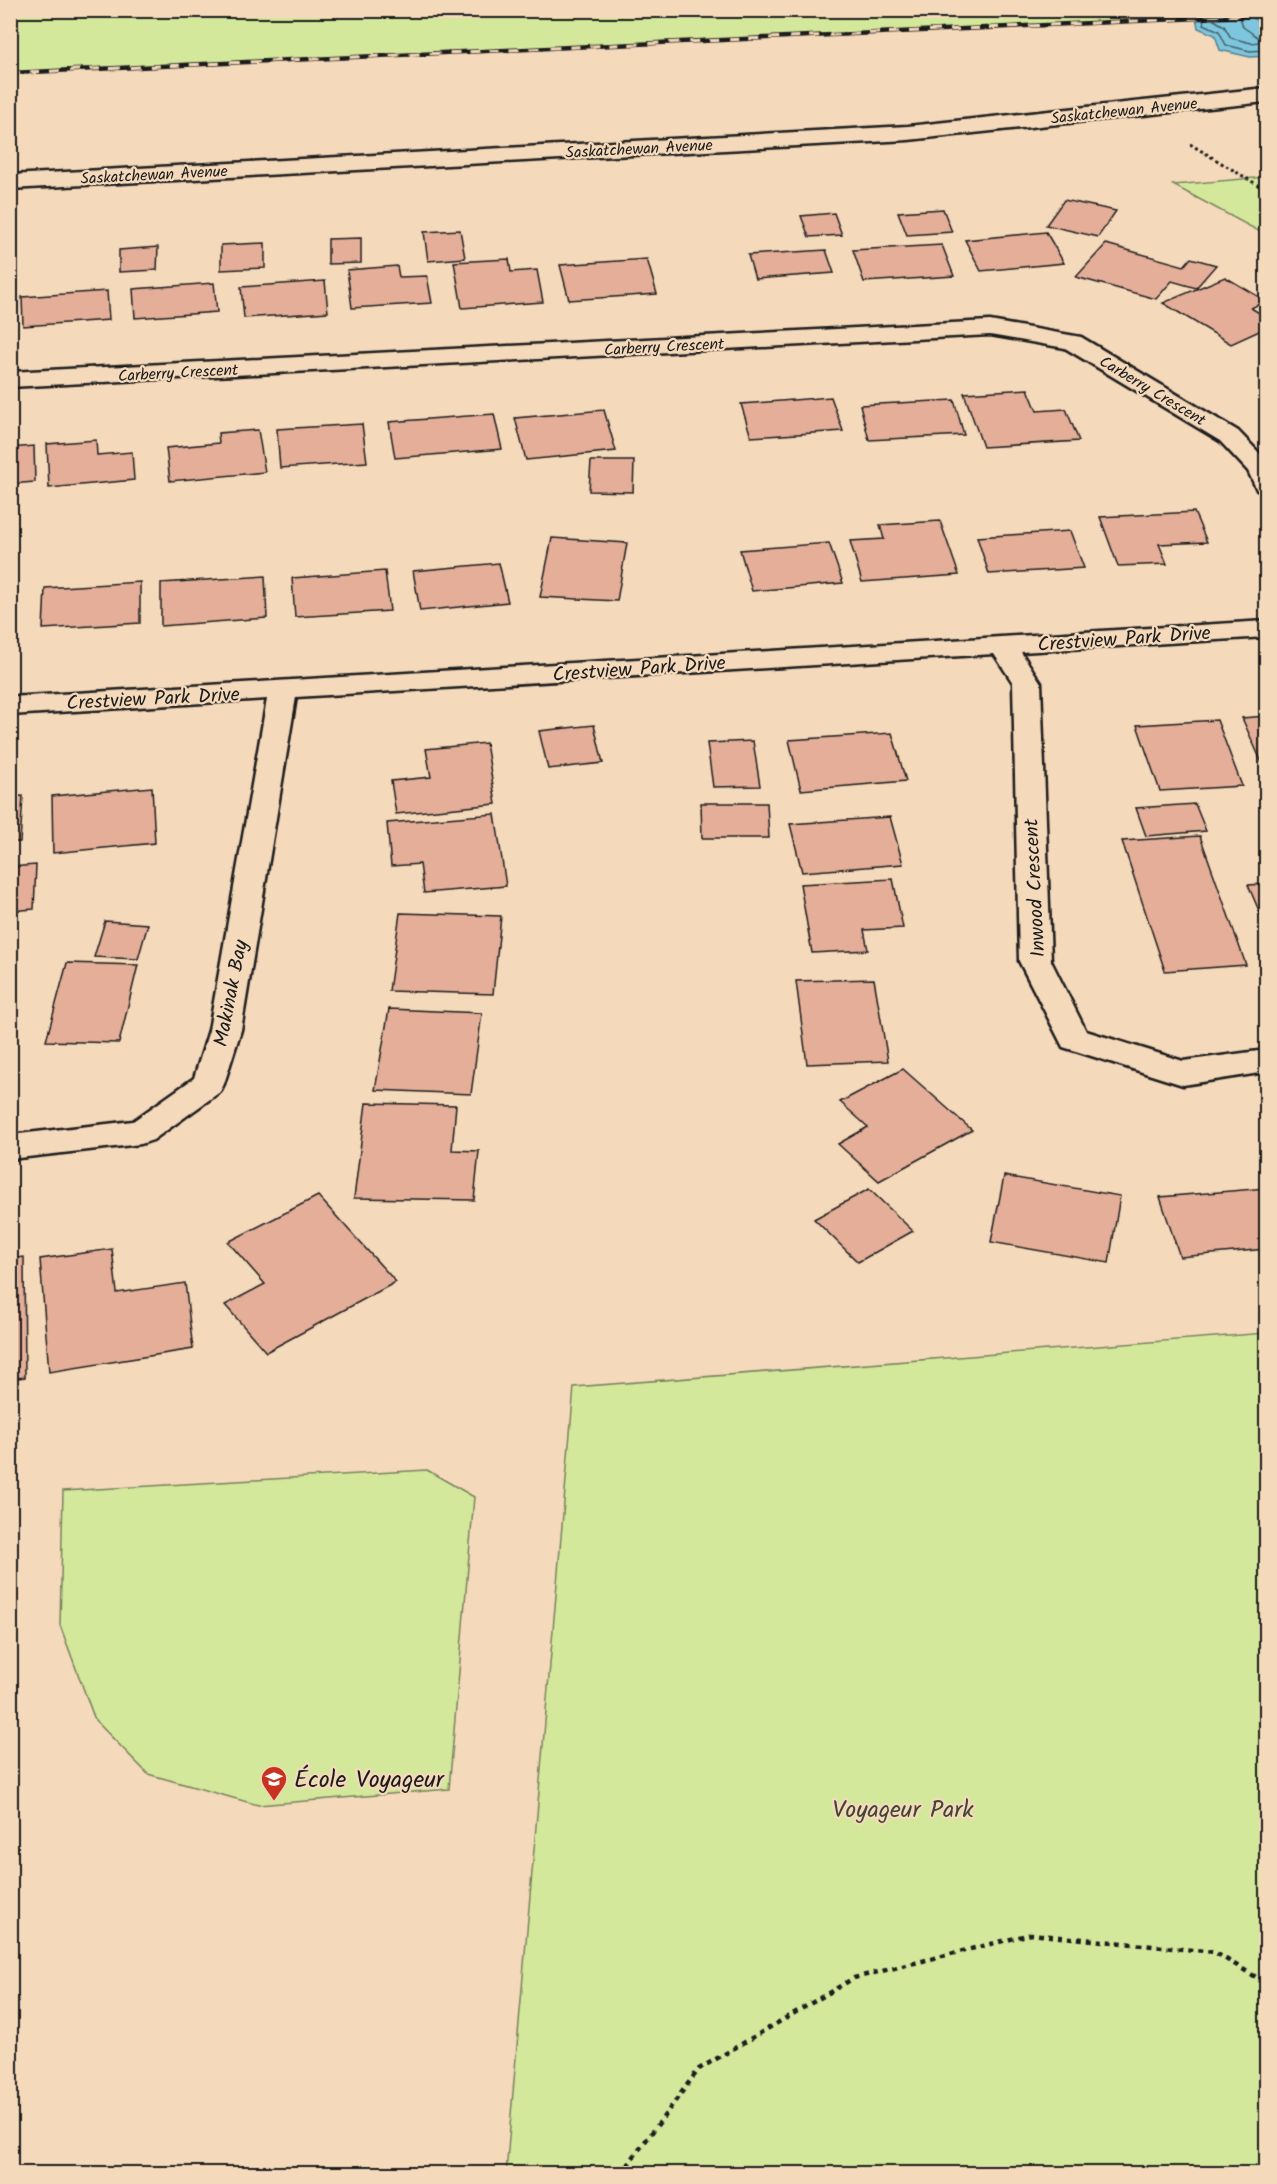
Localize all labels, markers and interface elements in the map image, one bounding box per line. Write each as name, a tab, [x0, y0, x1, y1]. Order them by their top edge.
street label: Saskatchewan Avenue	[1050, 91, 1199, 132]
street label: Saskatchewan Avenue	[565, 133, 713, 166]
street label: Saskatchewan Avenue	[80, 159, 228, 192]
street label: Carberry Crescent	[603, 332, 726, 363]
street label: Carberry Crescent	[1094, 350, 1211, 433]
street label: Carberry Crescent	[117, 358, 240, 389]
street label: Crestview Park Drive	[1036, 618, 1212, 662]
street label: Crestview Park Drive	[551, 648, 727, 692]
street label: Crestview Park Drive	[66, 679, 241, 721]
street label: Inwood Crescent	[1016, 817, 1056, 958]
street label: Makinak Bay	[206, 937, 258, 1050]
place label: École Voyageur	[294, 1761, 446, 1800]
school or university icon: École Voyageur	[259, 1764, 289, 1802]
park label: Voyageur Park	[833, 1791, 974, 1830]

